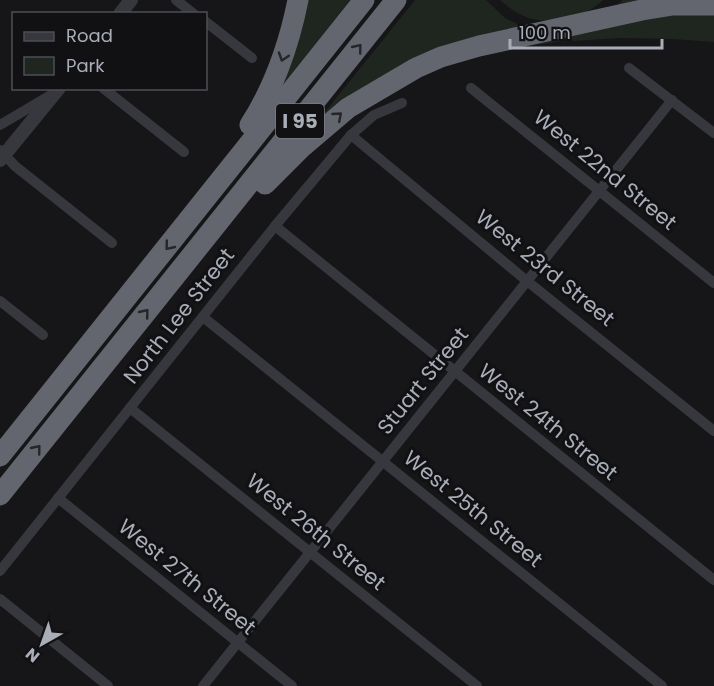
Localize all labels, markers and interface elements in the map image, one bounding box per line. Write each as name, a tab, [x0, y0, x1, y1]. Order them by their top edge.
legend	[12, 12, 207, 90]
scale bar	[510, 12, 662, 50]
text: 100 m	[519, 20, 571, 45]
text: Road	[66, 23, 113, 48]
one-way arrow	[350, 44, 361, 55]
one-way arrow	[278, 51, 291, 62]
text: Park	[66, 53, 105, 78]
street label: West 22nd Street	[528, 103, 683, 236]
road number: I 95	[276, 104, 324, 138]
one-way arrow	[331, 112, 342, 123]
street label: West 23rd Street	[470, 202, 621, 333]
one-way arrow	[165, 239, 176, 250]
street label: North Lee Street	[116, 242, 241, 390]
one-way arrow	[138, 309, 149, 320]
street label: Stuart Street	[370, 321, 475, 440]
street label: West 24th Street	[473, 356, 624, 487]
street label: West 25th Street	[398, 443, 549, 574]
one-way arrow	[29, 445, 40, 456]
street label: West 26th Street	[241, 466, 392, 597]
street label: West 27th Street	[112, 512, 262, 641]
north arrow	[12, 614, 72, 674]
text: N	[21, 642, 45, 668]

